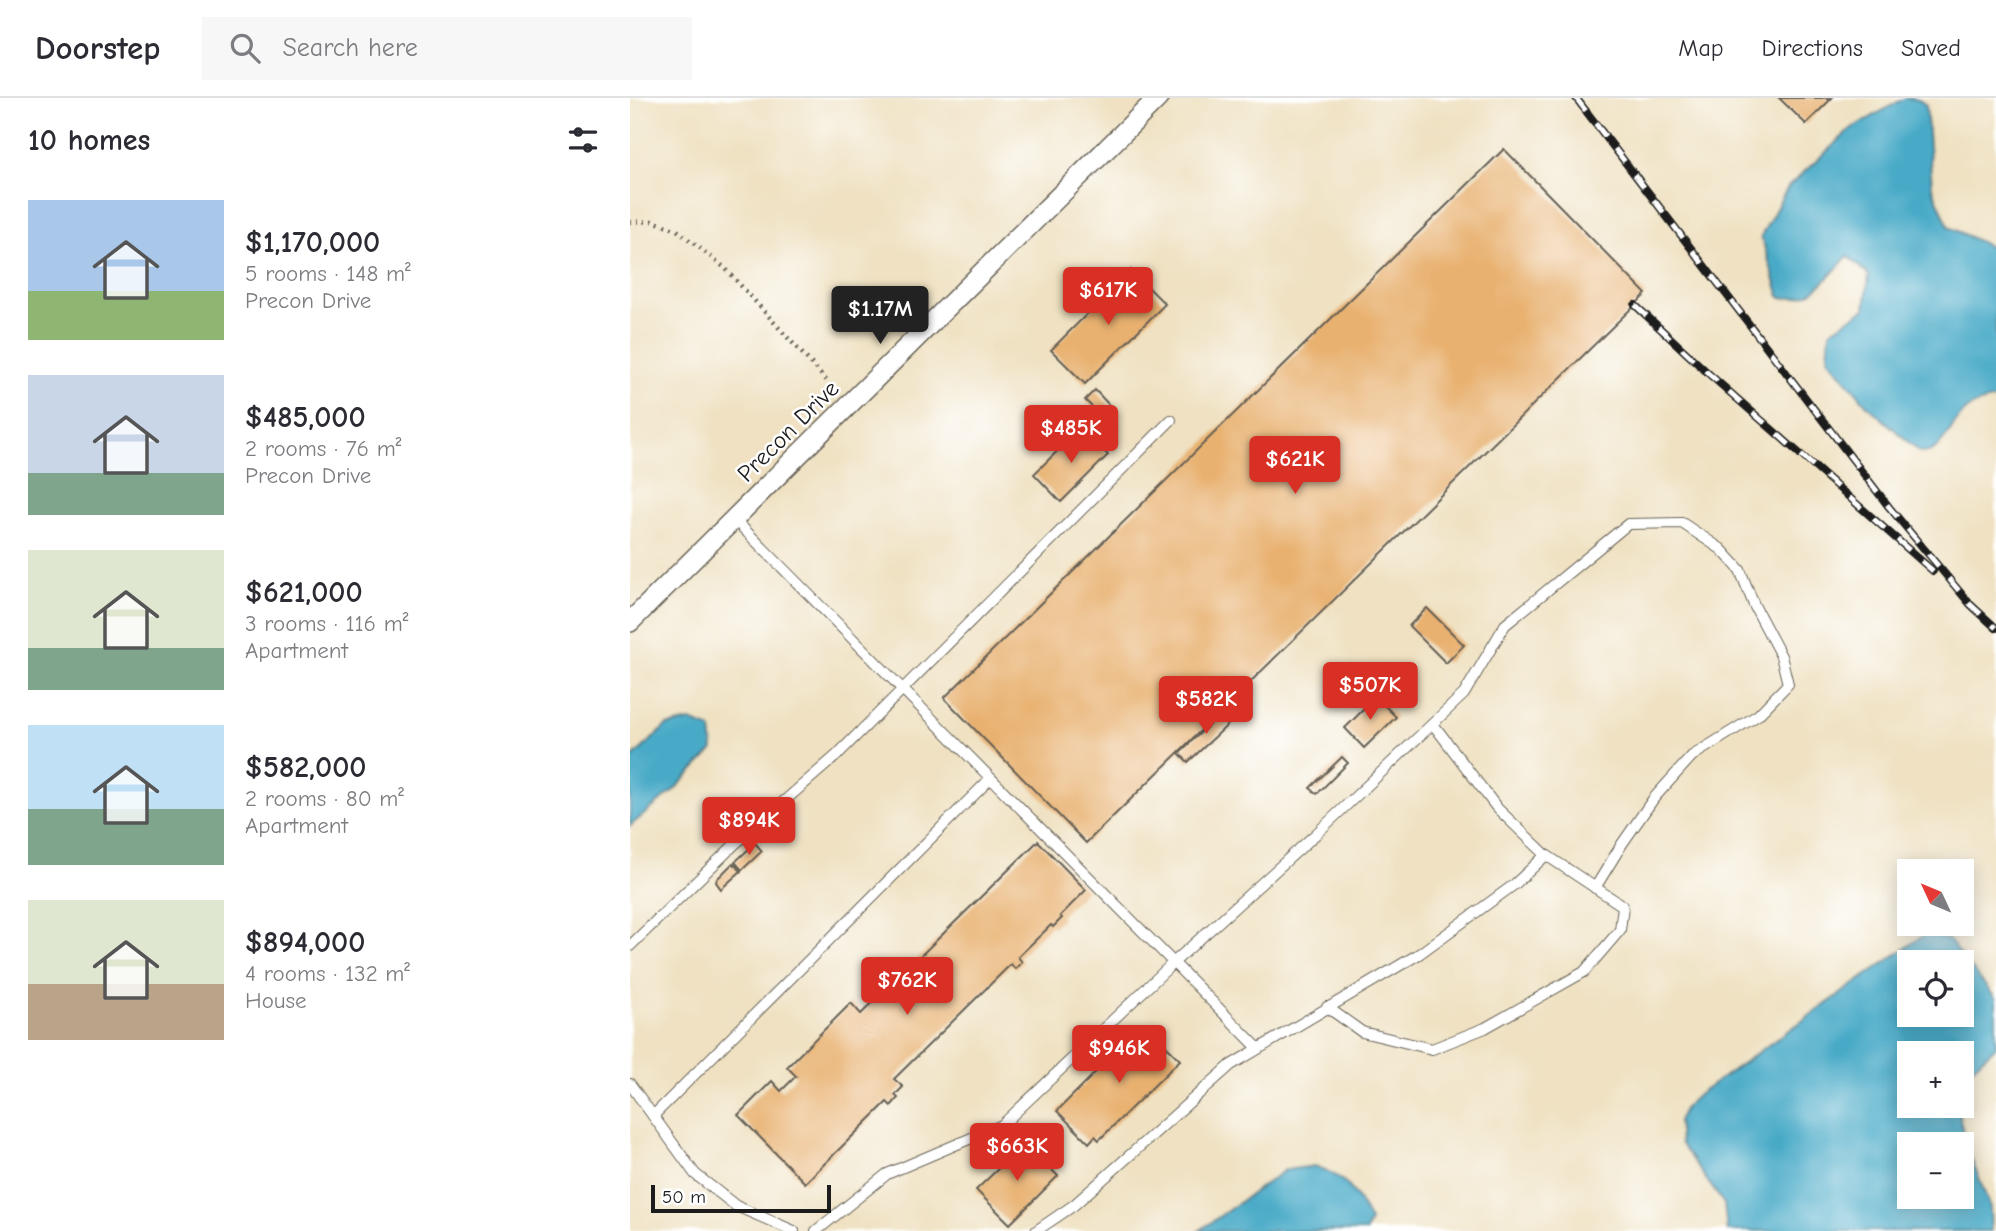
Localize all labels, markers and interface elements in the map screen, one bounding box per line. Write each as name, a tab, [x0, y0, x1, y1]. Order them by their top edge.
search box	[202, 17, 692, 80]
text: Doorstep	[35, 29, 160, 67]
icon: search	[226, 29, 264, 67]
text: Search here	[282, 33, 418, 63]
text: Map	[1678, 34, 1724, 62]
text: Directions	[1762, 34, 1863, 62]
text: Saved	[1901, 34, 1961, 62]
icon: filters	[564, 121, 602, 159]
text: 10 homes	[28, 123, 150, 158]
text: $1,170,000	[245, 225, 380, 260]
icon: home	[84, 228, 168, 312]
text: 5 rooms · 148 m²	[245, 260, 411, 287]
pin: $617K	[1059, 268, 1157, 327]
text: $617K	[1079, 276, 1137, 303]
pin: $1.17M	[823, 286, 937, 346]
text: Precon Drive	[245, 287, 371, 314]
text: $1.17M	[848, 295, 912, 322]
street label: Precon Drive	[732, 375, 844, 487]
text: $485,000	[245, 400, 366, 435]
icon: home	[84, 403, 168, 487]
pin: $485K	[1022, 406, 1120, 465]
text: $485K	[1040, 414, 1102, 441]
text: 2 rooms · 76 m²	[245, 435, 401, 462]
pin: $621K	[1246, 436, 1344, 496]
text: $621K	[1265, 445, 1325, 472]
text: Precon Drive	[245, 462, 371, 489]
text: $621,000	[245, 575, 363, 610]
icon: home	[84, 578, 168, 662]
text: 3 rooms · 116 m²	[245, 610, 409, 637]
text: Apartment	[245, 637, 348, 664]
pin: $507K	[1321, 662, 1419, 722]
text: $507K	[1339, 671, 1401, 698]
pin: $582K	[1157, 676, 1255, 736]
text: $582K	[1175, 685, 1237, 712]
text: $582,000	[245, 750, 367, 785]
icon: home	[84, 753, 168, 837]
text: 2 rooms · 80 m²	[245, 785, 404, 812]
pin: $894K	[700, 798, 798, 857]
text: $894K	[718, 806, 780, 833]
text: Apartment	[245, 812, 348, 839]
north arrow	[1897, 859, 1974, 936]
map controls	[1897, 859, 1974, 1209]
text: $894,000	[245, 925, 365, 960]
icon: home	[84, 928, 168, 1012]
button: locate	[1897, 950, 1974, 1027]
pin: $762K	[858, 958, 956, 1017]
text: 4 rooms · 132 m²	[245, 960, 410, 987]
text: $762K	[877, 966, 937, 993]
text: House	[245, 987, 307, 1014]
pin: $946K	[1070, 1026, 1168, 1085]
text: $946K	[1088, 1034, 1150, 1061]
button: +	[1897, 1041, 1974, 1118]
pin: $663K	[968, 1124, 1066, 1183]
text: $663K	[986, 1132, 1048, 1159]
button: −	[1897, 1132, 1974, 1209]
scale bar	[651, 1182, 831, 1214]
text: 50 m	[662, 1186, 706, 1208]

